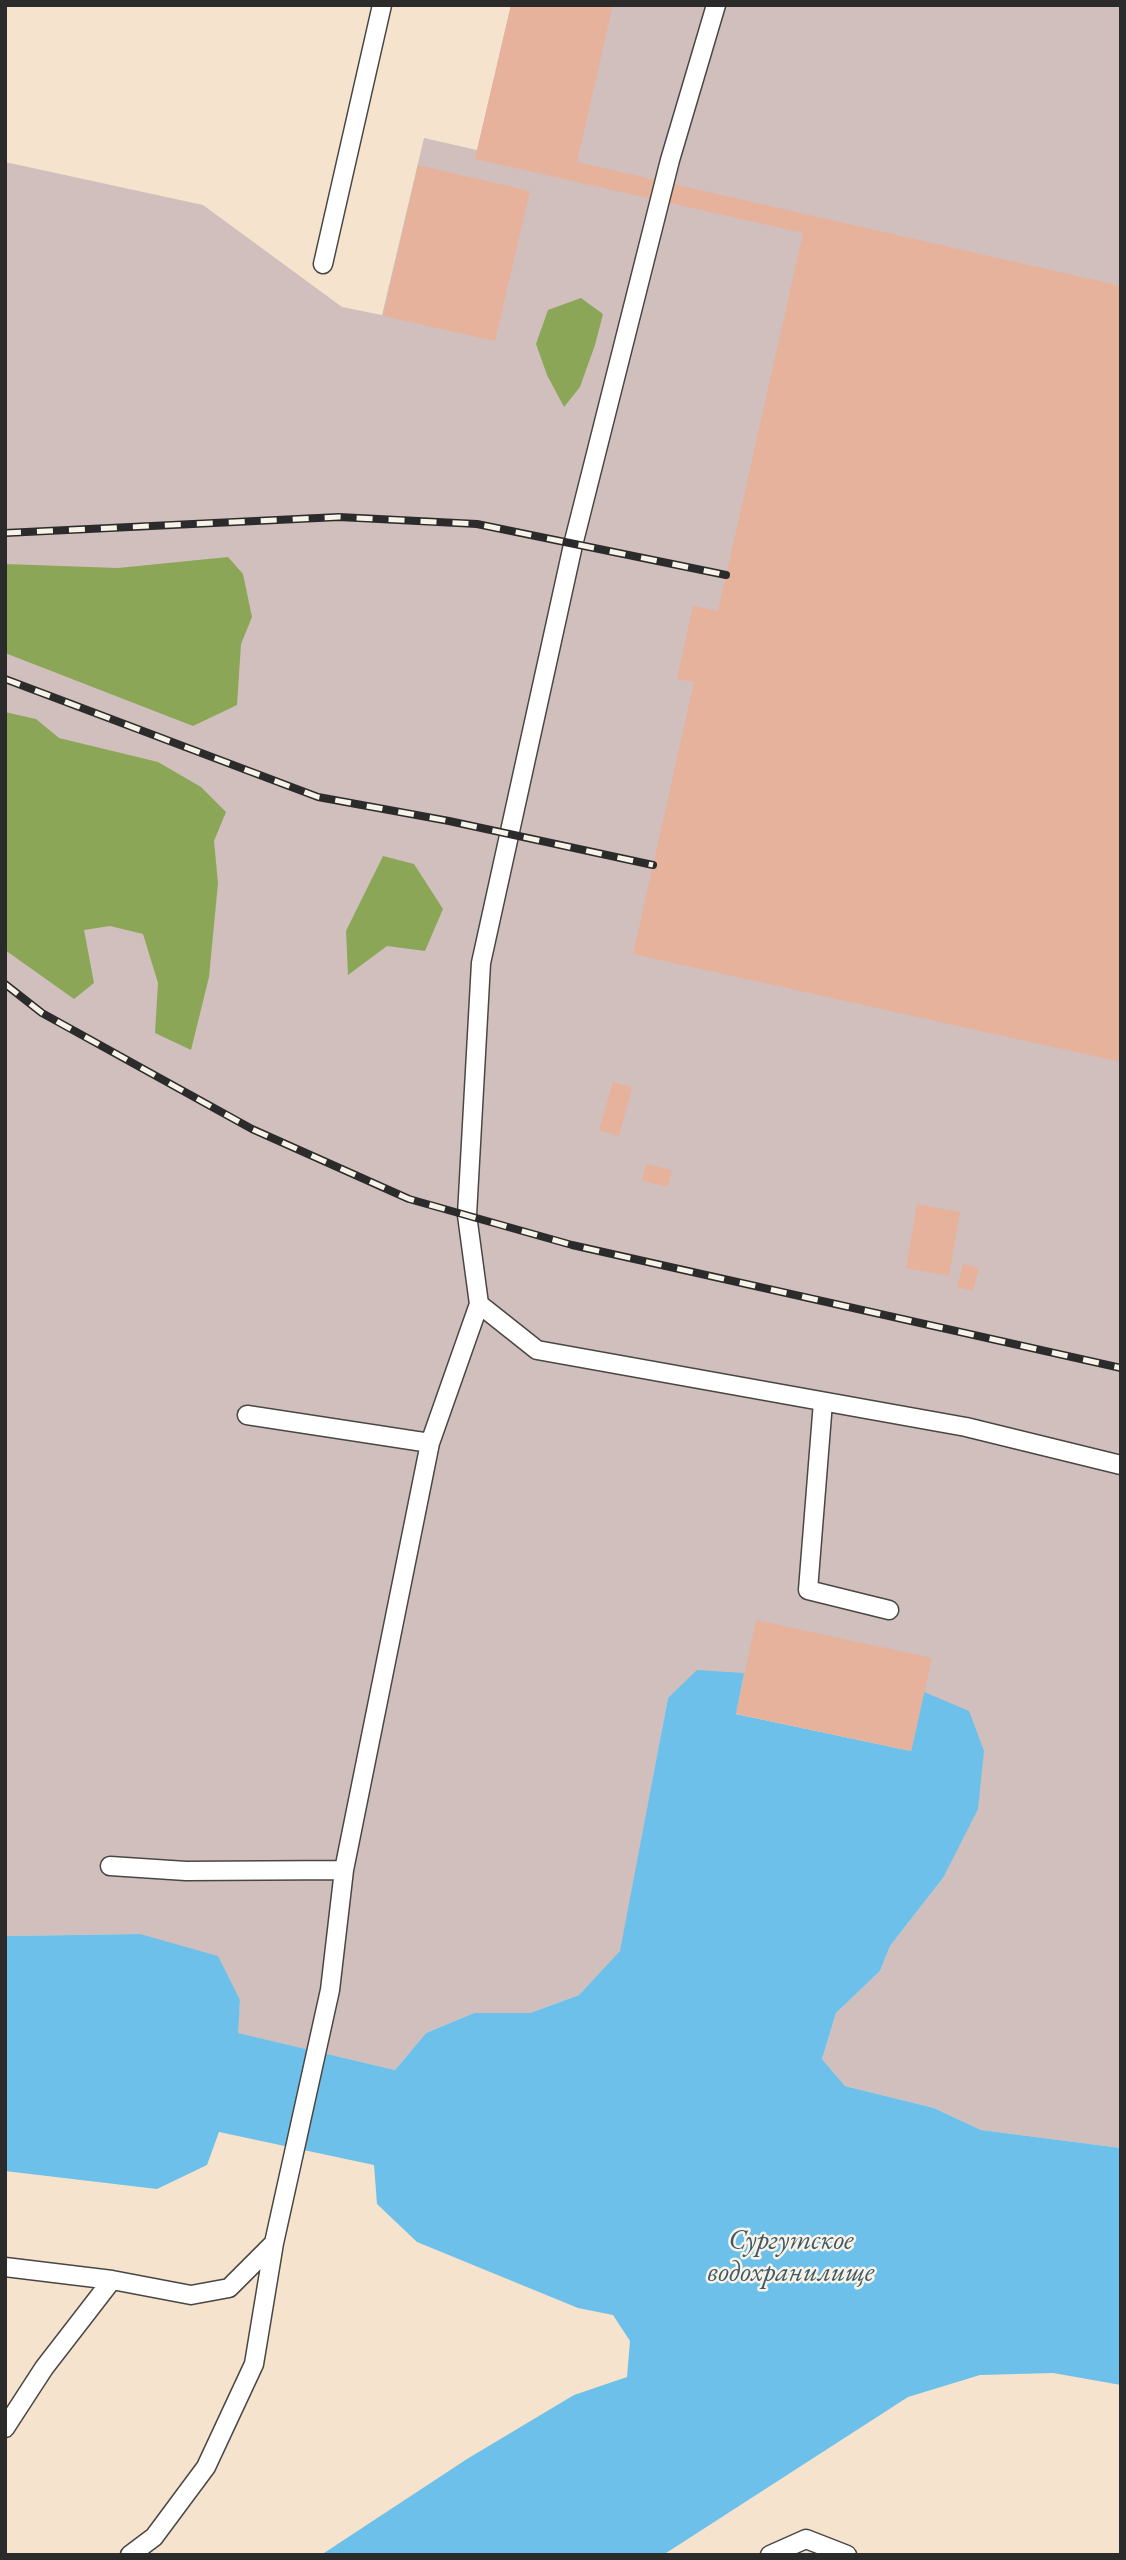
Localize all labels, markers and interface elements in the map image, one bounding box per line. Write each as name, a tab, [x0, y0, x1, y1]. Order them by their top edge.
water label: Сургутское водохранилище	[708, 2224, 874, 2290]

